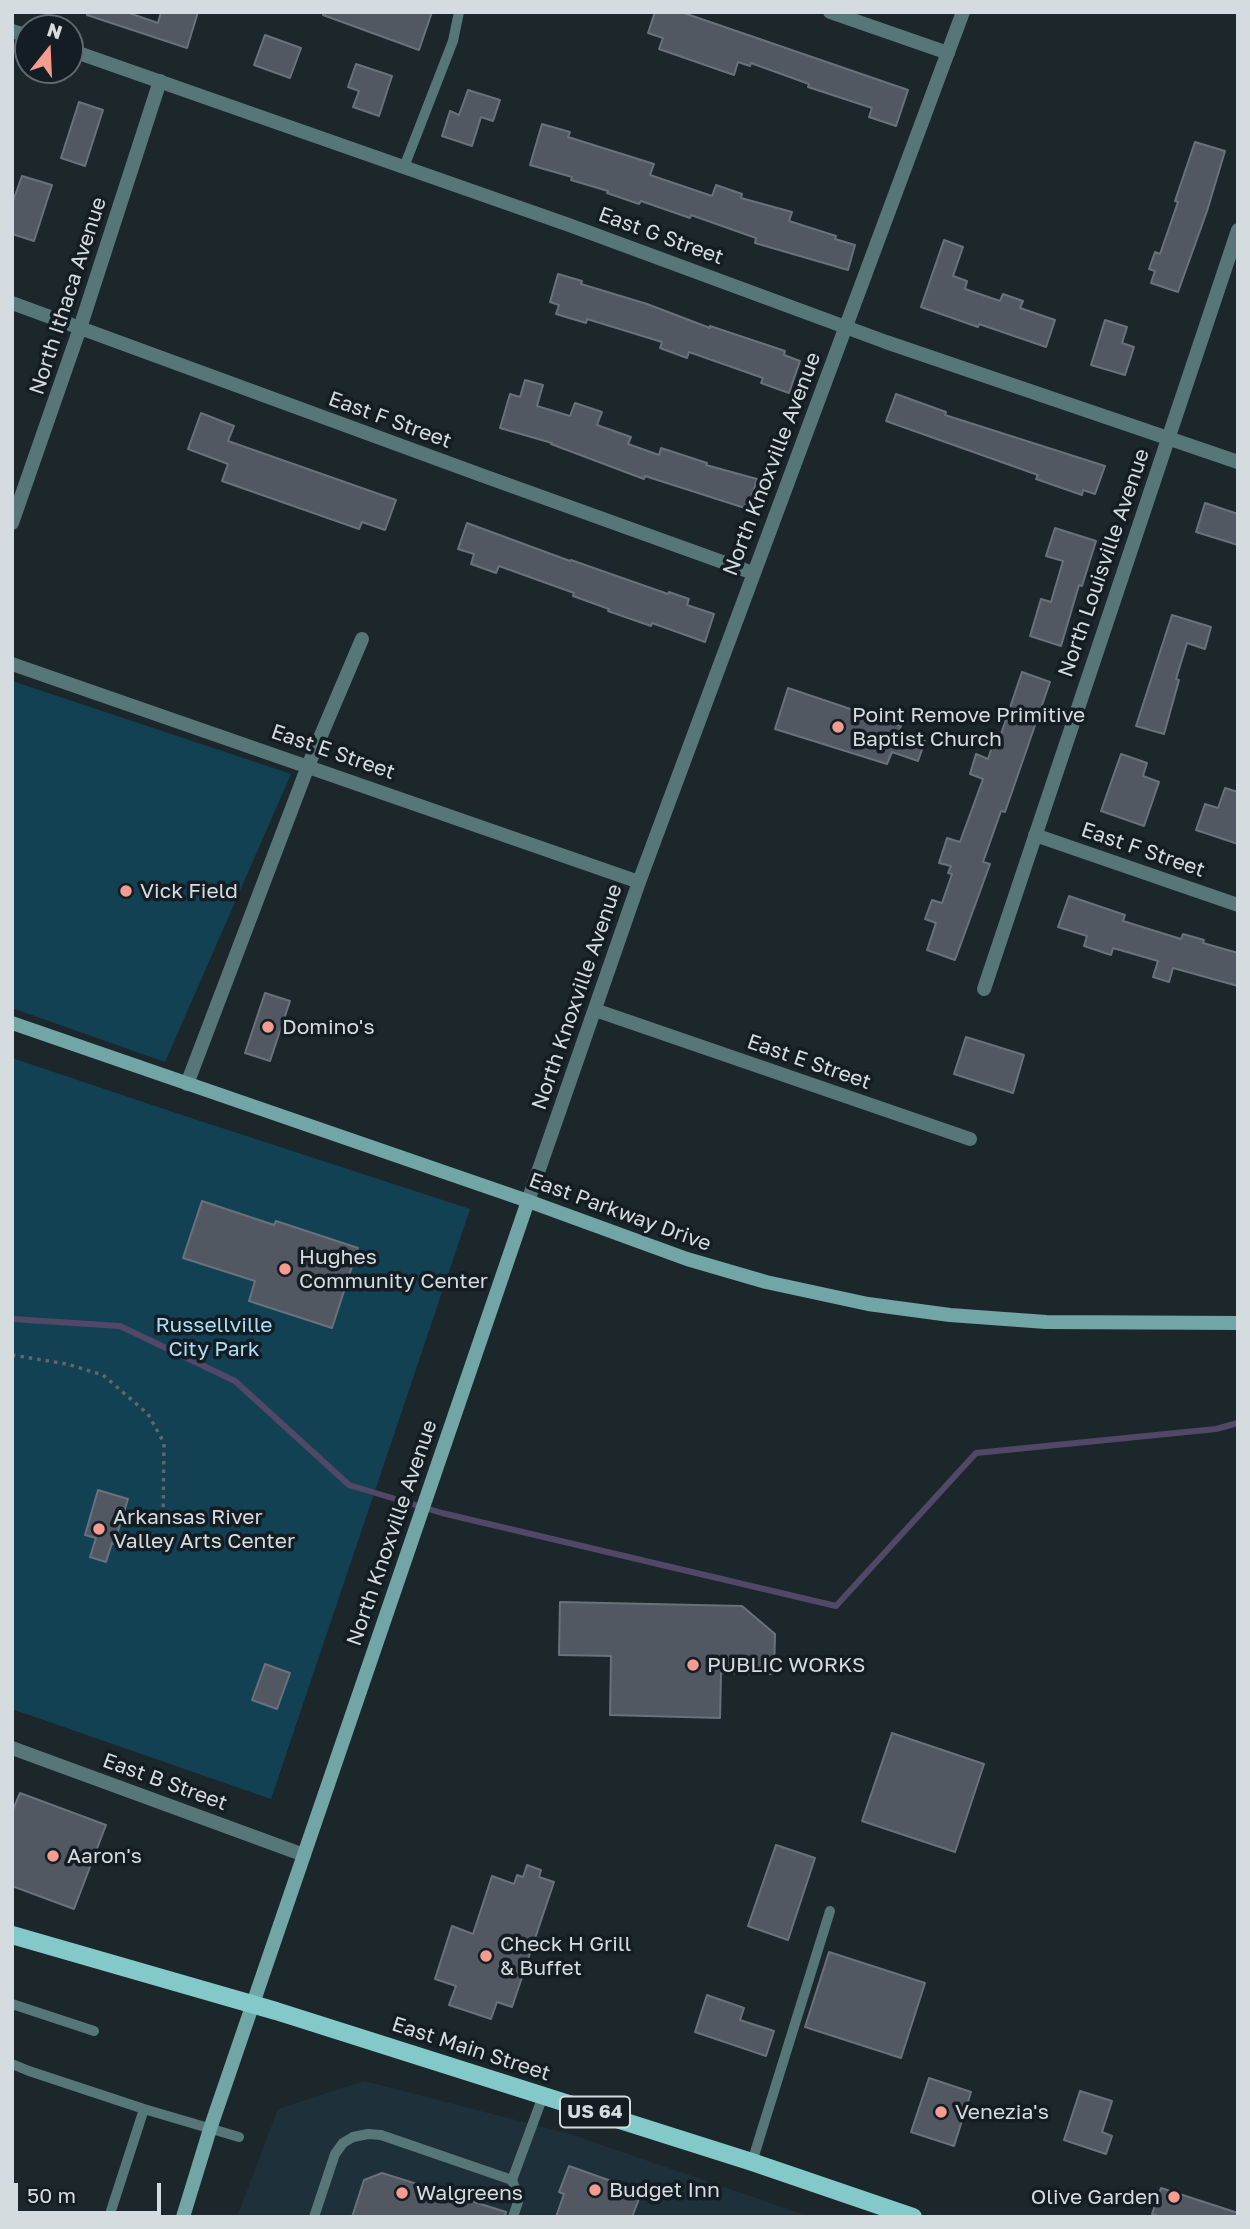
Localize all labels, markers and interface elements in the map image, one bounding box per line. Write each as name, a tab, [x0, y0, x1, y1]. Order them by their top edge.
north arrow	[14, 14, 84, 84]
text: N	[45, 17, 65, 44]
street label: North Ithaca Avenue	[24, 194, 112, 398]
street label: East G Street	[595, 202, 727, 270]
street label: North Knoxville Avenue	[718, 349, 826, 579]
street label: East F Street	[325, 386, 455, 454]
street label: North Louisville Avenue	[1053, 446, 1155, 680]
place label: Point Remove Primitive Baptist Church	[852, 702, 1085, 752]
street label: East E Street	[268, 719, 398, 785]
marker: Point Remove Primitive Baptist Church	[830, 719, 846, 735]
street label: East F Street	[1078, 817, 1208, 883]
place label: Vick Field	[140, 878, 238, 904]
street label: North Knoxville Avenue	[526, 881, 628, 1113]
marker: Vick Field	[118, 883, 134, 899]
place label: Domino's	[282, 1014, 375, 1040]
marker: Domino's	[260, 1019, 276, 1035]
street label: East E Street	[744, 1029, 874, 1095]
street label: East Parkway Drive	[525, 1167, 715, 1257]
place label: Hughes Community Center	[299, 1244, 488, 1294]
marker: Hughes Community Center	[277, 1261, 293, 1277]
park label: Russellville City Park	[156, 1312, 272, 1362]
street label: North Knoxville Avenue	[341, 1417, 443, 1649]
place label: Arkansas River Valley Arts Center	[113, 1504, 295, 1554]
marker: Arkansas River Valley Arts Center	[91, 1521, 107, 1537]
place label: PUBLIC WORKS	[707, 1652, 866, 1678]
marker: PUBLIC WORKS	[685, 1657, 701, 1673]
street label: East B Street	[99, 1748, 231, 1816]
place label: Aaron's	[67, 1843, 142, 1869]
marker: Aaron's	[45, 1848, 61, 1864]
place label: Check H Grill & Buffet	[500, 1931, 631, 1981]
marker: Check H Grill & Buffet	[478, 1948, 494, 1964]
street label: East Main Street	[389, 2012, 553, 2086]
road number: US 64	[560, 2096, 630, 2128]
place label: Venezia's	[955, 2099, 1049, 2125]
marker: Venezia's	[933, 2104, 949, 2120]
scale bar	[18, 2170, 164, 2214]
place label: Budget Inn	[609, 2177, 720, 2203]
place label: Walgreens	[416, 2180, 523, 2206]
text: 50 m	[27, 2182, 76, 2208]
marker: Budget Inn	[587, 2182, 603, 2198]
place label: Olive Garden	[1031, 2184, 1160, 2210]
marker: Walgreens	[394, 2185, 410, 2201]
marker: Olive Garden	[1166, 2189, 1182, 2205]

